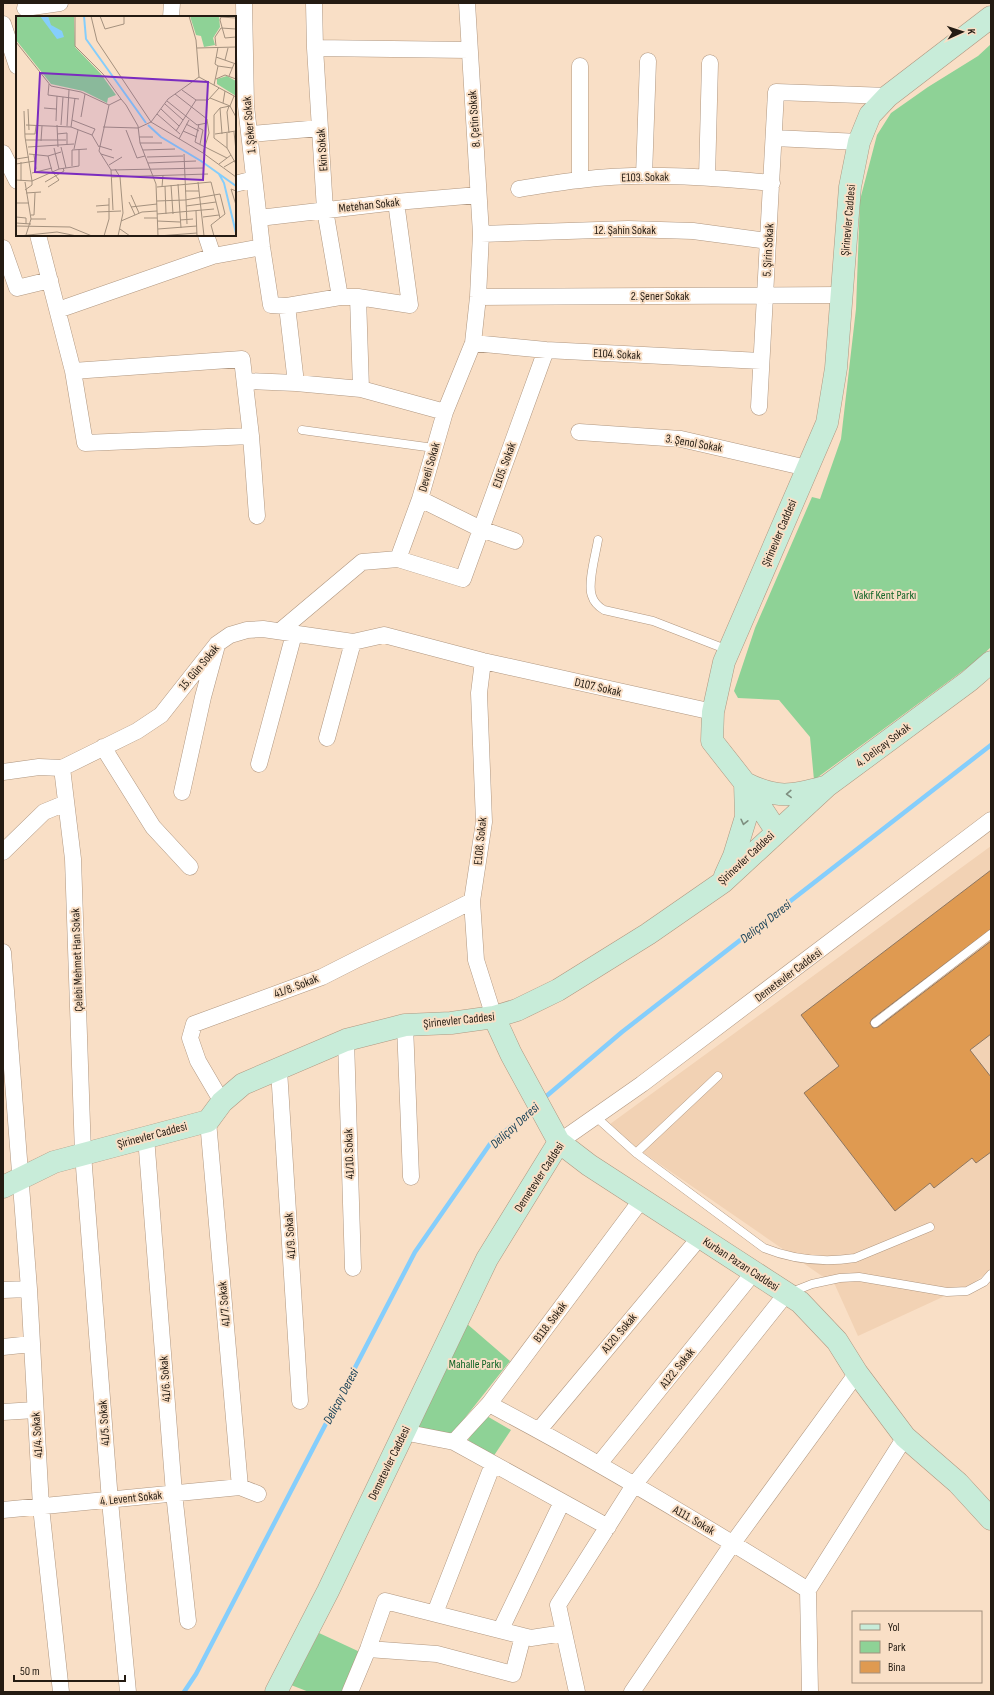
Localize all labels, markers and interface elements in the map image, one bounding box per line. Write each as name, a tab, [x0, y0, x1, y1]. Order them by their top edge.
north arrow	[942, 12, 982, 52]
inset map	[16, 16, 236, 236]
text: K	[965, 28, 978, 35]
street label: 8. Çetin Sokak	[465, 90, 484, 148]
street label: 1. Şeker Sokak	[240, 95, 259, 154]
street label: Ekin Sokak	[313, 128, 331, 172]
street label: E103. Sokak	[621, 170, 669, 185]
street label: Şirinevler Caddesi	[838, 184, 859, 256]
street label: Metehan Sokak	[338, 195, 401, 216]
street label: 12. Şahin Sokak	[594, 223, 656, 238]
street label: 5. Şirin Sokak	[760, 223, 777, 277]
street label: 2. Şener Sokak	[631, 289, 690, 304]
street label: E104. Sokak	[593, 346, 642, 363]
street label: 3. Şenol Sokak	[664, 431, 724, 456]
street label: Develi Sokak	[415, 440, 444, 493]
street label: E105. Sokak	[489, 440, 520, 490]
street label: Şirinevler Caddesi	[759, 497, 800, 569]
park label: Vakıf Kent Parkı	[854, 588, 916, 603]
street label: 15. Gün Sokak	[176, 641, 223, 693]
street label: D107. Sokak	[573, 675, 623, 700]
street label: 4. Deliçay Sokak	[853, 720, 914, 771]
one-way arrow	[786, 790, 792, 798]
street label: E108. Sokak	[471, 816, 490, 866]
one-way arrow	[741, 818, 749, 825]
street label: Şirinevler Caddesi	[715, 828, 778, 888]
water label: Deliçay Deresi	[737, 896, 795, 947]
street label: Çelebi Mehmet Han Sokak	[68, 908, 87, 1012]
street label: Demetevler Caddesi	[752, 945, 825, 1006]
street label: 41/8. Sokak	[272, 971, 321, 1002]
street label: Şirinevler Caddesi	[423, 1009, 495, 1032]
water label: Deliçay Deresi	[487, 1099, 543, 1152]
street label: Şirinevler Caddesi	[116, 1119, 189, 1152]
street label: 41/10. Sokak	[341, 1128, 358, 1179]
street label: Demetevler Caddesi	[511, 1140, 568, 1215]
street label: 41/9. Sokak	[281, 1212, 300, 1259]
street label: Kurban Pazarı Caddesi	[700, 1234, 782, 1295]
street label: 41/7. Sokak	[215, 1280, 234, 1327]
street label: B118. Sokak	[530, 1299, 571, 1346]
street label: A120. Sokak	[598, 1310, 641, 1357]
street label: A122. Sokak	[656, 1345, 698, 1392]
street label: 41/6. Sokak	[156, 1355, 175, 1402]
park label: Mahalle Parkı	[449, 1357, 501, 1372]
water label: Deliçay Deresi	[320, 1365, 362, 1427]
street label: 41/5. Sokak	[95, 1399, 114, 1446]
street label: 41/4. Sokak	[28, 1411, 47, 1458]
street label: Demetevler Caddesi	[365, 1424, 414, 1503]
street label: 4. Levent Sokak	[99, 1488, 163, 1509]
street label: A111. Sokak	[669, 1502, 718, 1539]
legend	[852, 1611, 982, 1683]
text: Yol	[888, 1620, 900, 1635]
text: Park	[888, 1640, 906, 1655]
scale bar	[14, 1657, 125, 1683]
text: Bina	[888, 1660, 906, 1675]
text: 50 m	[20, 1664, 40, 1679]

